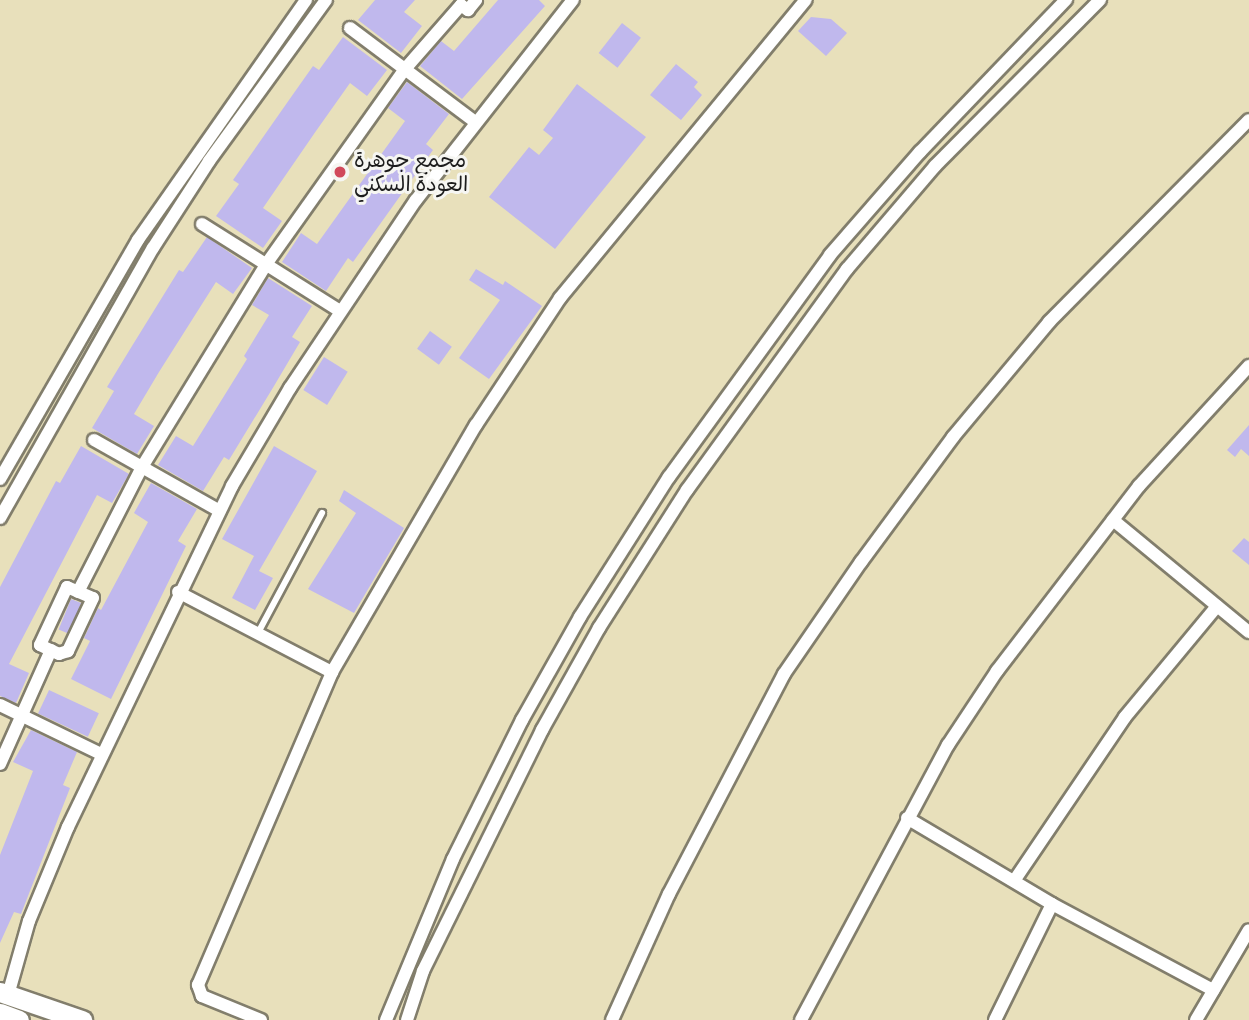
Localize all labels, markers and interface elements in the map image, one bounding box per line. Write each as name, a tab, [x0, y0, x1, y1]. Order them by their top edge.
place label: مجمع جوهرة العودة السكني	[354, 147, 468, 197]
marker: مجمع جوهرة العودة السكني	[332, 164, 348, 180]

